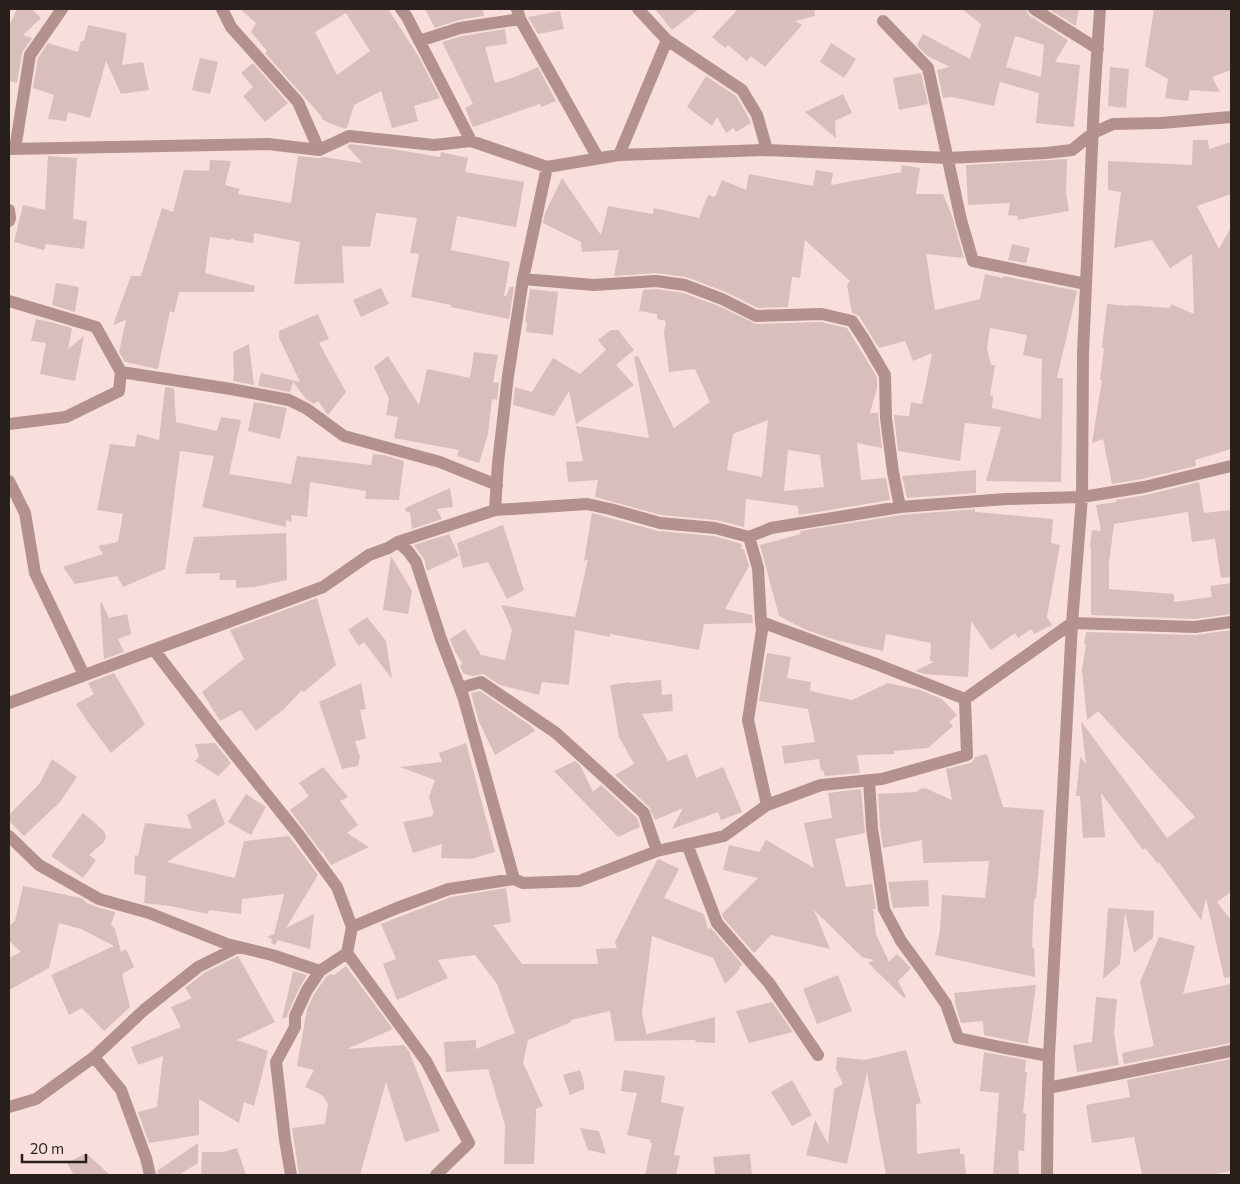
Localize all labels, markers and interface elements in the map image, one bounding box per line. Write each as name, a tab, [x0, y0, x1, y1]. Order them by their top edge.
scale bar	[22, 1132, 86, 1164]
text: 20 m	[30, 1139, 64, 1157]

